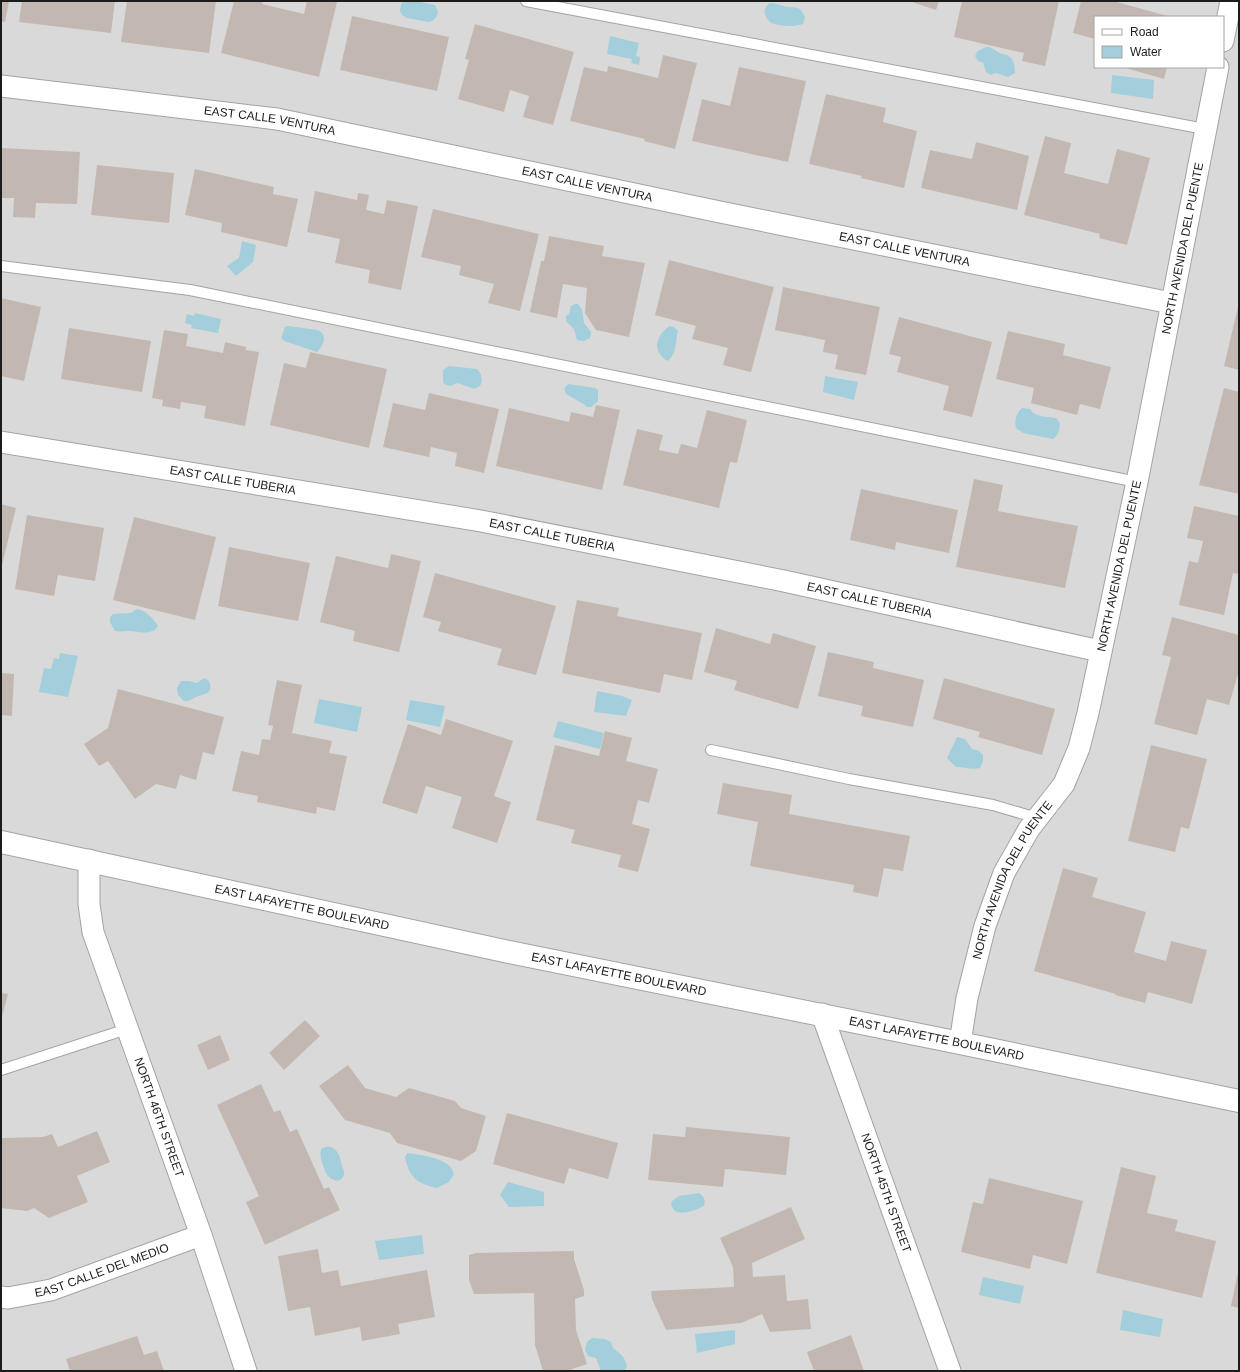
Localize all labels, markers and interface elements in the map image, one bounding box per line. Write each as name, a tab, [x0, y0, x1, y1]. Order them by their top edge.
legend	[1094, 16, 1224, 68]
text: Road	[1130, 25, 1159, 39]
text: Water	[1130, 45, 1162, 59]
street label: EAST CALLE VENTURA	[203, 103, 337, 138]
street label: NORTH AVENIDA DEL PUENTE	[1159, 161, 1206, 335]
street label: EAST CALLE VENTURA	[521, 164, 654, 205]
street label: EAST CALLE VENTURA	[838, 229, 971, 269]
street label: EAST CALLE TUBERIA	[169, 463, 297, 497]
street label: NORTH AVENIDA DEL PUENTE	[1094, 479, 1144, 653]
street label: EAST CALLE TUBERIA	[488, 516, 616, 554]
street label: EAST CALLE TUBERIA	[806, 579, 933, 621]
street label: NORTH AVENIDA DEL PUENTE	[970, 798, 1055, 961]
street label: EAST LAFAYETTE BOULEVARD	[213, 881, 391, 933]
street label: EAST LAFAYETTE BOULEVARD	[530, 950, 708, 999]
street label: EAST LAFAYETTE BOULEVARD	[848, 1014, 1026, 1063]
street label: NORTH 46TH STREET	[131, 1056, 187, 1180]
street label: NORTH 45TH STREET	[858, 1131, 914, 1255]
street label: EAST CALLE DEL MEDIO	[33, 1240, 171, 1300]

